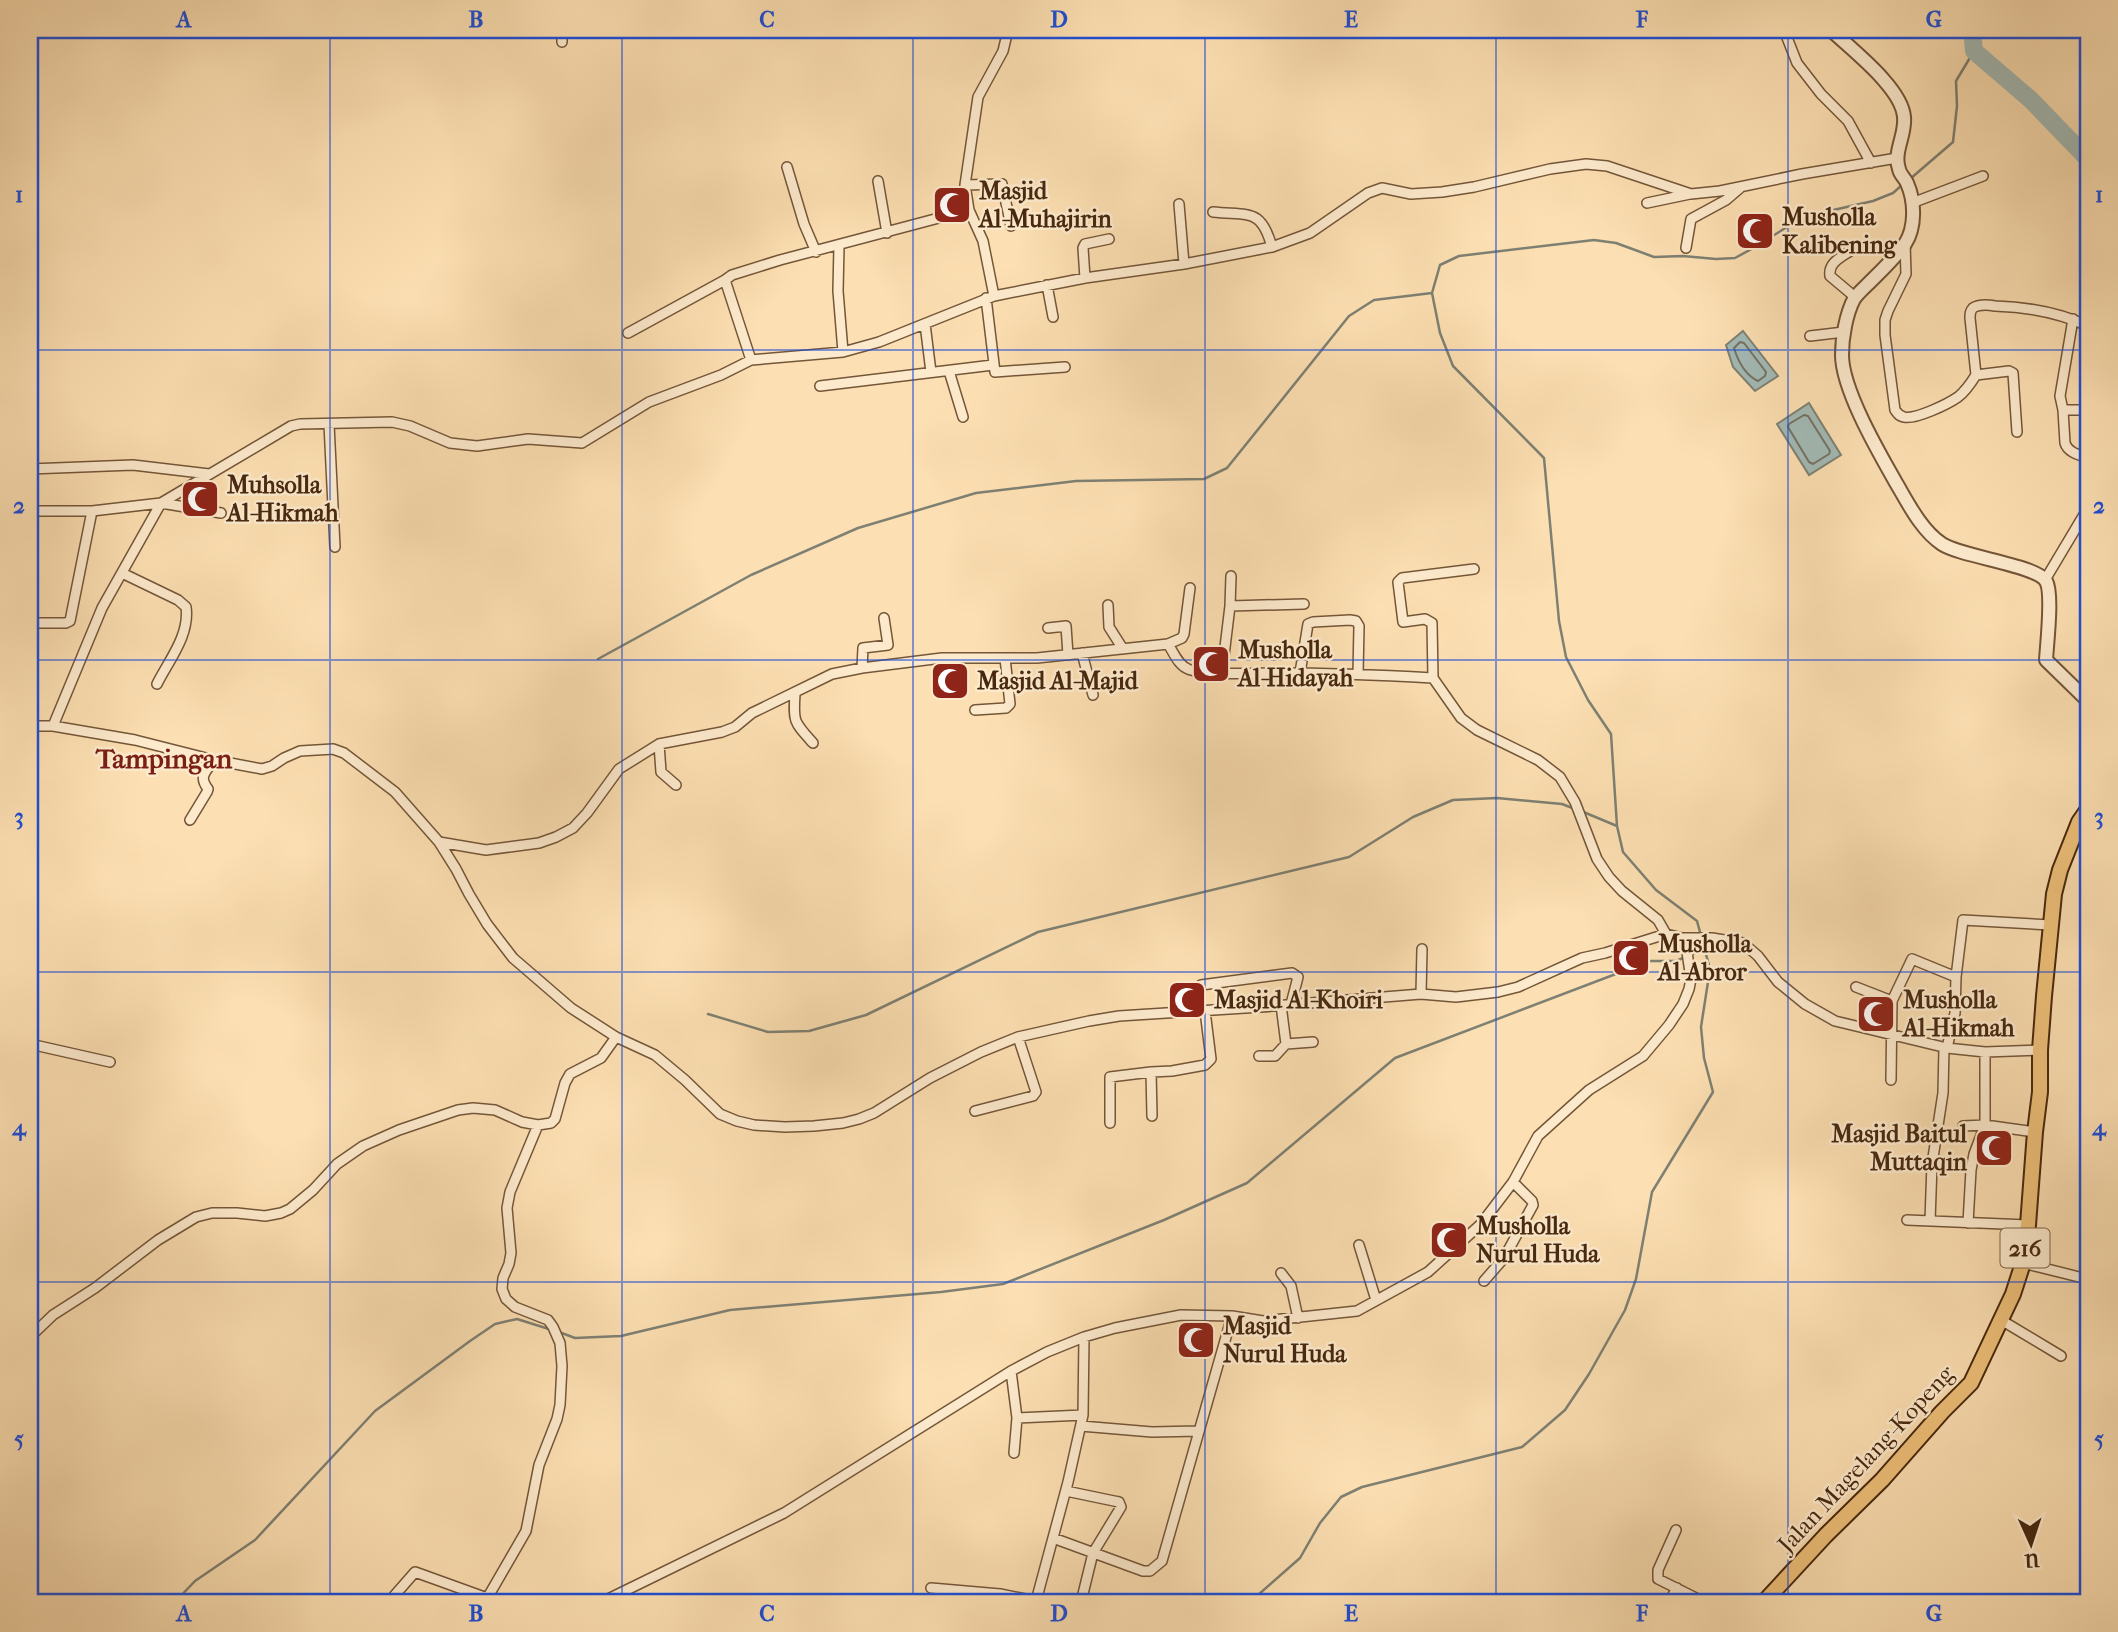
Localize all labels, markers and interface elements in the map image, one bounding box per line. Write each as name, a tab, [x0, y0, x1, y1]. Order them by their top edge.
text: A	[175, 6, 193, 33]
text: B	[469, 6, 484, 33]
text: C	[759, 6, 775, 33]
text: D	[1050, 6, 1068, 33]
text: E	[1344, 6, 1358, 33]
text: F	[1635, 6, 1649, 33]
text: G	[1926, 6, 1942, 33]
place label: Masjid Al-Muhajirin	[977, 177, 1113, 233]
text: 1	[15, 181, 23, 208]
text: 1	[2095, 181, 2103, 208]
mosque icon: Masjid Al-Muhajirin	[931, 184, 973, 226]
place label: Musholla Kalibening	[1782, 203, 1898, 259]
mosque icon: Musholla Kalibening	[1734, 210, 1776, 252]
place label: Muhsolla Al-Hikmah	[225, 471, 339, 527]
mosque icon: Muhsolla Al-Hikmah	[179, 478, 221, 520]
text: 2	[13, 492, 25, 519]
text: 2	[2093, 492, 2105, 519]
place label: Musholla Al-Hidayah	[1236, 636, 1354, 692]
mosque icon: Musholla Al-Hidayah	[1190, 643, 1232, 685]
mosque icon: Masjid Al-Majid	[929, 660, 971, 702]
place label: Masjid Al-Majid	[977, 667, 1139, 695]
district label: Tampingan	[95, 742, 233, 775]
text: 3	[14, 803, 24, 830]
text: 3	[2094, 803, 2104, 830]
place label: Musholla Al-Abror	[1656, 930, 1753, 986]
mosque icon: Musholla Al-Abror	[1610, 937, 1652, 979]
mosque icon: Masjid Al-Khoiri	[1166, 979, 1208, 1021]
place label: Masjid Al-Khoiri	[1214, 986, 1384, 1014]
place label: Musholla Al-Hikmah	[1901, 986, 2015, 1042]
mosque icon: Musholla Al-Hikmah	[1855, 993, 1897, 1035]
text: 4	[11, 1114, 27, 1141]
text: 4	[2091, 1114, 2107, 1141]
place label: Masjid Baitul Muttaqin	[1831, 1120, 1968, 1176]
mosque icon: Masjid Baitul Muttaqin	[1973, 1127, 2015, 1169]
place label: Musholla Nurul Huda	[1476, 1212, 1600, 1268]
mosque icon: Musholla Nurul Huda	[1428, 1219, 1470, 1261]
road number: 216	[2000, 1228, 2050, 1268]
place label: Masjid Nurul Huda	[1223, 1312, 1347, 1368]
mosque icon: Masjid Nurul Huda	[1175, 1319, 1217, 1361]
street label: Jalan Magelang-Kopeng	[1771, 1359, 1961, 1560]
text: 5	[14, 1425, 24, 1452]
text: 5	[2094, 1425, 2104, 1452]
north arrow	[1996, 1510, 2066, 1580]
text: U	[2024, 1549, 2041, 1571]
text: A	[175, 1600, 193, 1627]
text: B	[469, 1600, 484, 1627]
text: C	[759, 1600, 775, 1627]
text: D	[1050, 1600, 1068, 1627]
text: E	[1344, 1600, 1358, 1627]
text: F	[1635, 1600, 1649, 1627]
text: G	[1926, 1600, 1942, 1627]

